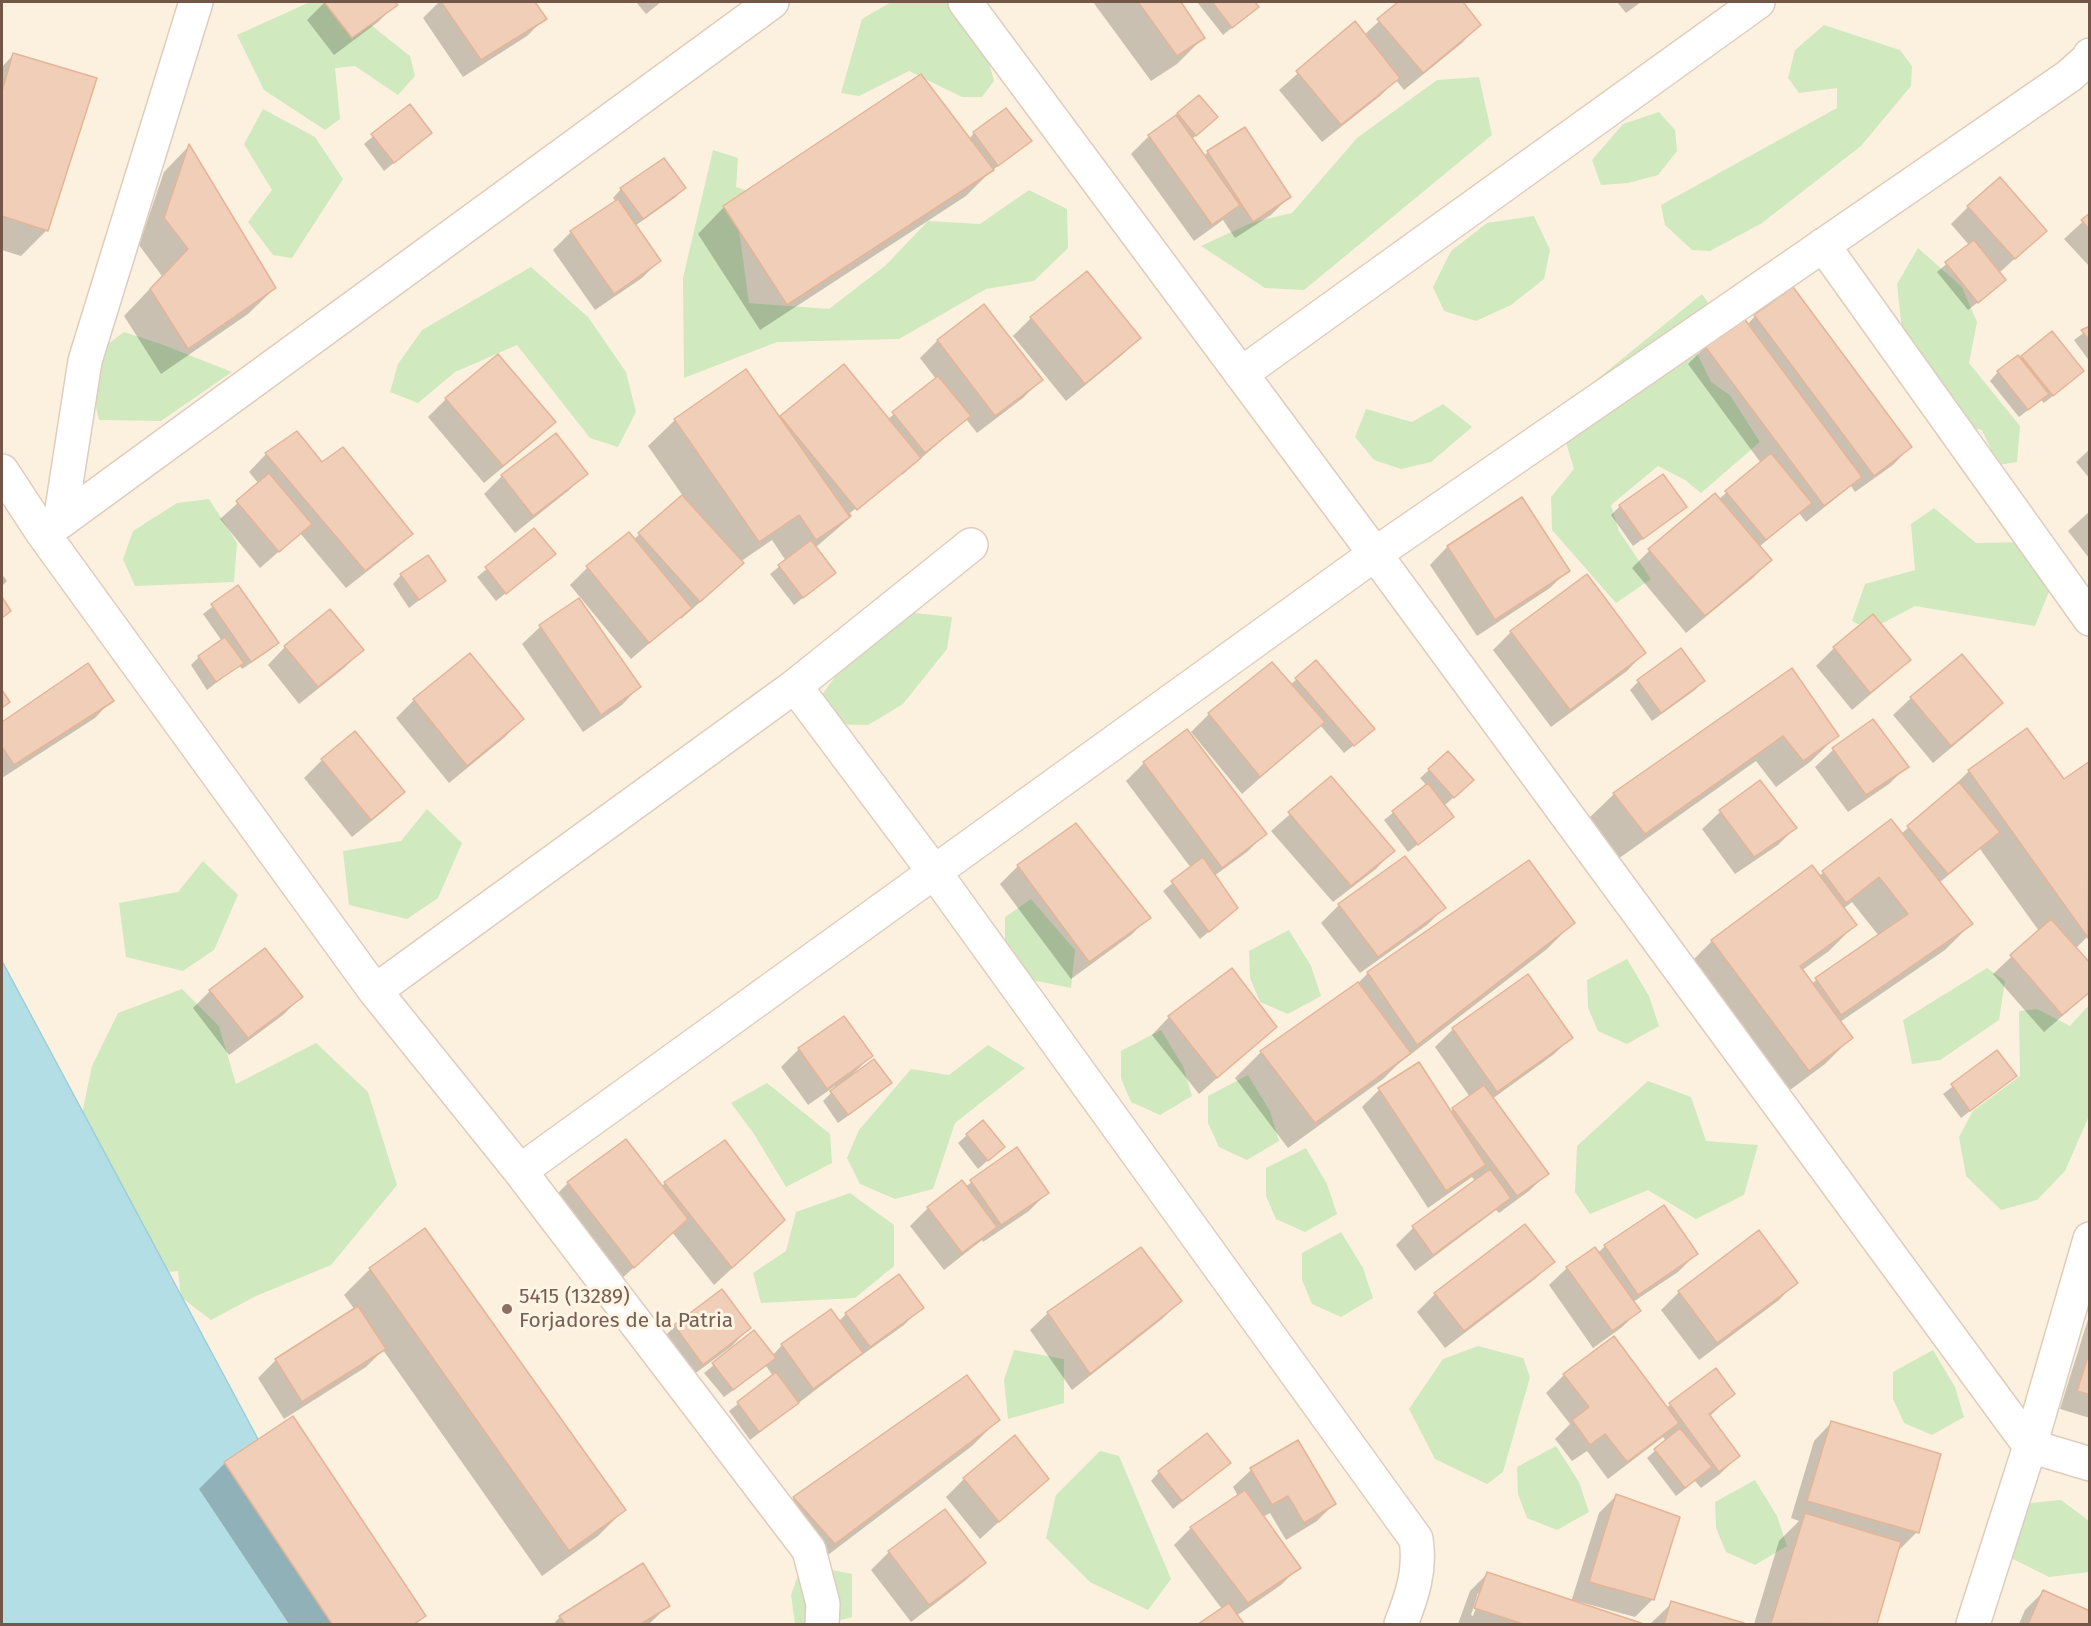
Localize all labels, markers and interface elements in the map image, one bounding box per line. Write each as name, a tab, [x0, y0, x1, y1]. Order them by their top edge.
place label: 5415 (13289) Forjadores de la Patria	[519, 1284, 733, 1334]
marker: 5415 (13289) Forjadores de la Patria	[500, 1302, 514, 1316]

